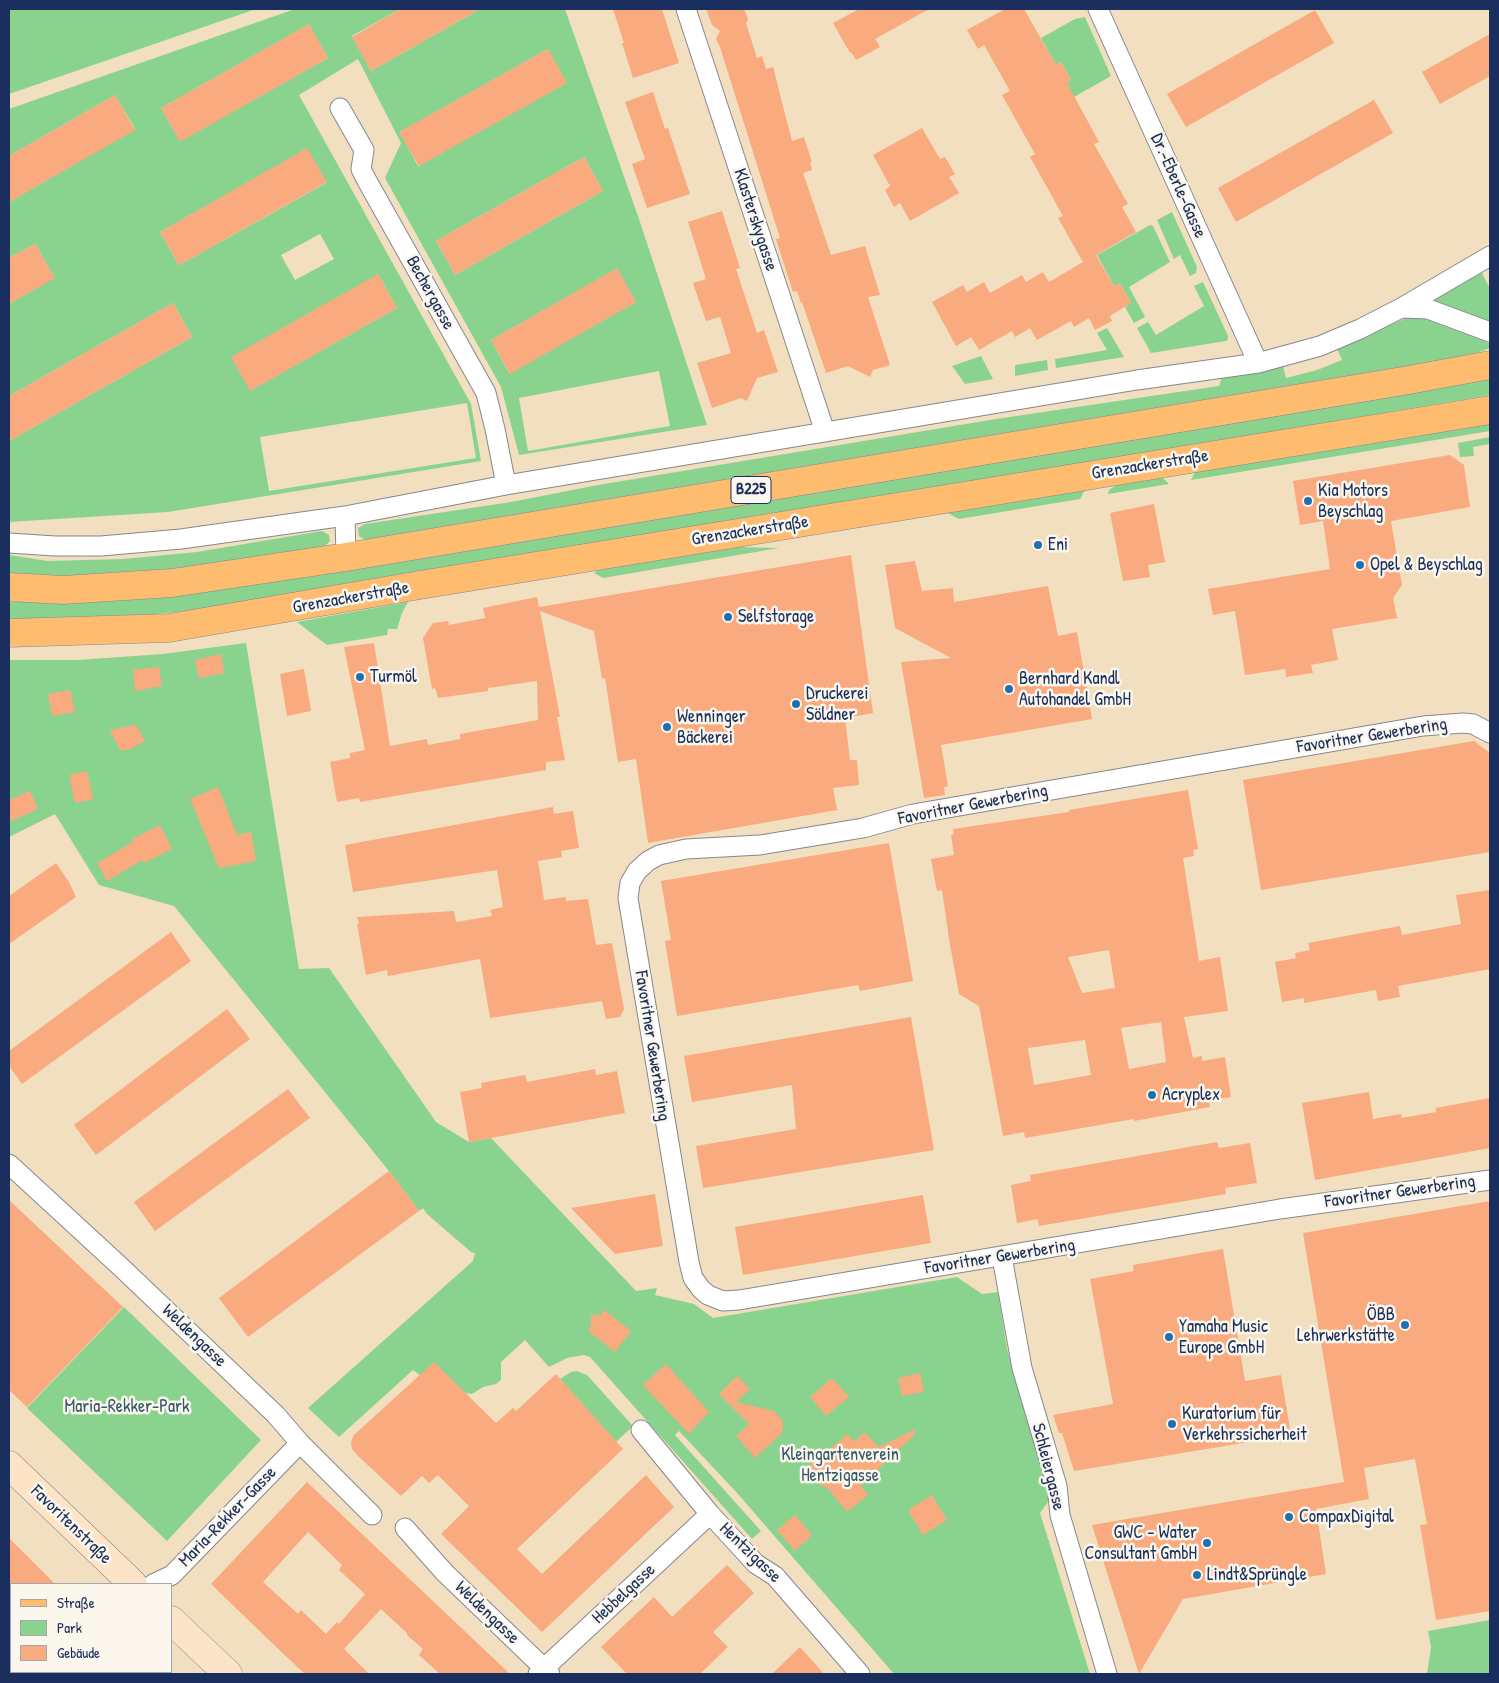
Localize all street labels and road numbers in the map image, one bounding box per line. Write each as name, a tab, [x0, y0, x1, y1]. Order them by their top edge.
street label: Dr.-Eberle-Gasse	[1145, 130, 1211, 242]
street label: Klasterskygasse	[728, 166, 782, 274]
street label: Bechergasse	[401, 252, 459, 334]
street label: Grenzackerstraße	[1090, 445, 1210, 485]
road number: B225	[731, 476, 771, 504]
street label: Grenzackerstraße	[690, 511, 810, 551]
street label: Grenzackerstraße	[291, 577, 411, 619]
street label: Favoritner Gewerbering	[1295, 713, 1449, 759]
street label: Favoritner Gewerbering	[896, 780, 1050, 830]
street label: Favoritner Gewerbering	[629, 969, 675, 1123]
street label: Favoritner Gewerbering	[1323, 1171, 1477, 1213]
street label: Favoritner Gewerbering	[923, 1234, 1077, 1280]
street label: Weldengasse	[157, 1300, 231, 1372]
street label: Schleiergasse	[1027, 1421, 1069, 1513]
street label: Maria-Rekker-Gasse	[175, 1462, 281, 1572]
street label: Favoritenstraße	[26, 1481, 116, 1569]
street label: Hentzigasse	[715, 1518, 785, 1588]
street label: Hebbelgasse	[588, 1559, 660, 1629]
street label: Weldengasse	[450, 1577, 524, 1649]

